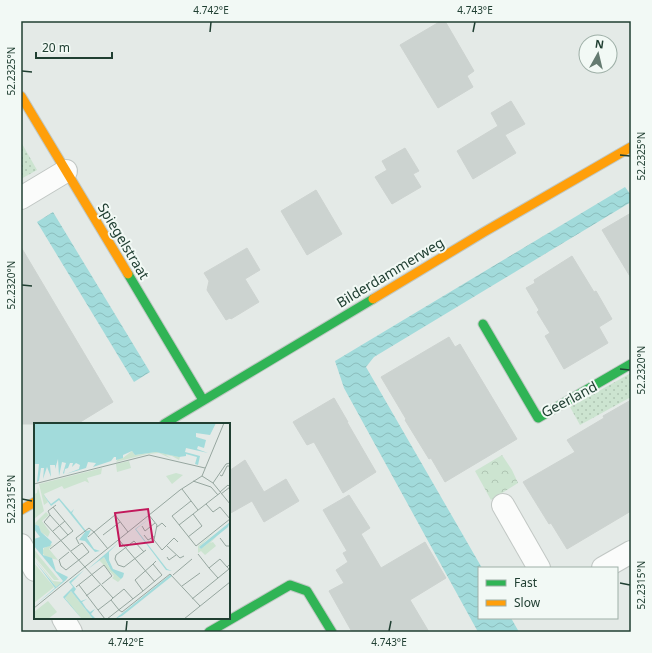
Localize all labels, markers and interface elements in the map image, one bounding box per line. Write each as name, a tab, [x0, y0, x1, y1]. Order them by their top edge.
text: 4.742°E	[193, 3, 229, 17]
text: 4.743°E	[457, 3, 493, 17]
scale bar	[36, 34, 112, 60]
north arrow	[578, 34, 618, 74]
text: N	[594, 36, 605, 52]
text: 20 m	[42, 39, 70, 56]
text: 52.2325°N	[4, 47, 18, 95]
text: 52.2325°N	[634, 132, 648, 180]
street label: Spiegelstraat	[94, 199, 154, 283]
street label: Bilderdammerweg	[333, 232, 447, 312]
text: 52.2320°N	[4, 261, 18, 309]
text: 52.2320°N	[634, 346, 648, 394]
street label: Geerland	[538, 376, 600, 422]
inset map	[34, 423, 230, 619]
text: 52.2315°N	[4, 475, 18, 523]
text: 52.2315°N	[634, 561, 648, 609]
legend	[478, 567, 618, 619]
text: Fast	[514, 574, 538, 591]
text: Slow	[514, 594, 541, 611]
text: 4.742°E	[108, 635, 144, 649]
text: 4.743°E	[371, 635, 407, 649]

